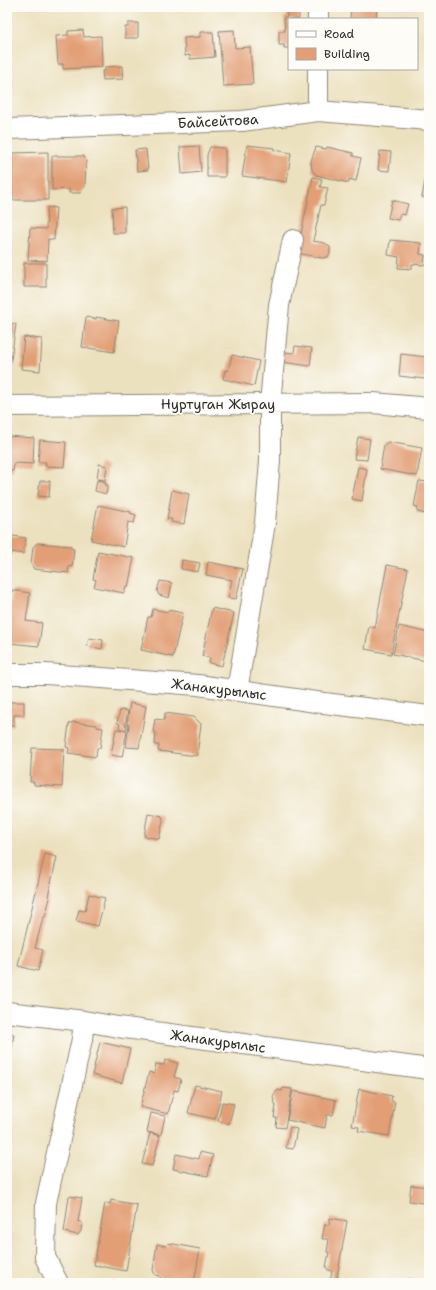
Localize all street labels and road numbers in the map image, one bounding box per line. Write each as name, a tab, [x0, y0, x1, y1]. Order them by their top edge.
street label: Байсейтова	[177, 110, 259, 132]
street label: Нуртуган Жырау	[161, 395, 275, 413]
street label: Жанакурылыс	[170, 674, 268, 704]
street label: Жанакурылыс	[169, 1025, 267, 1057]

